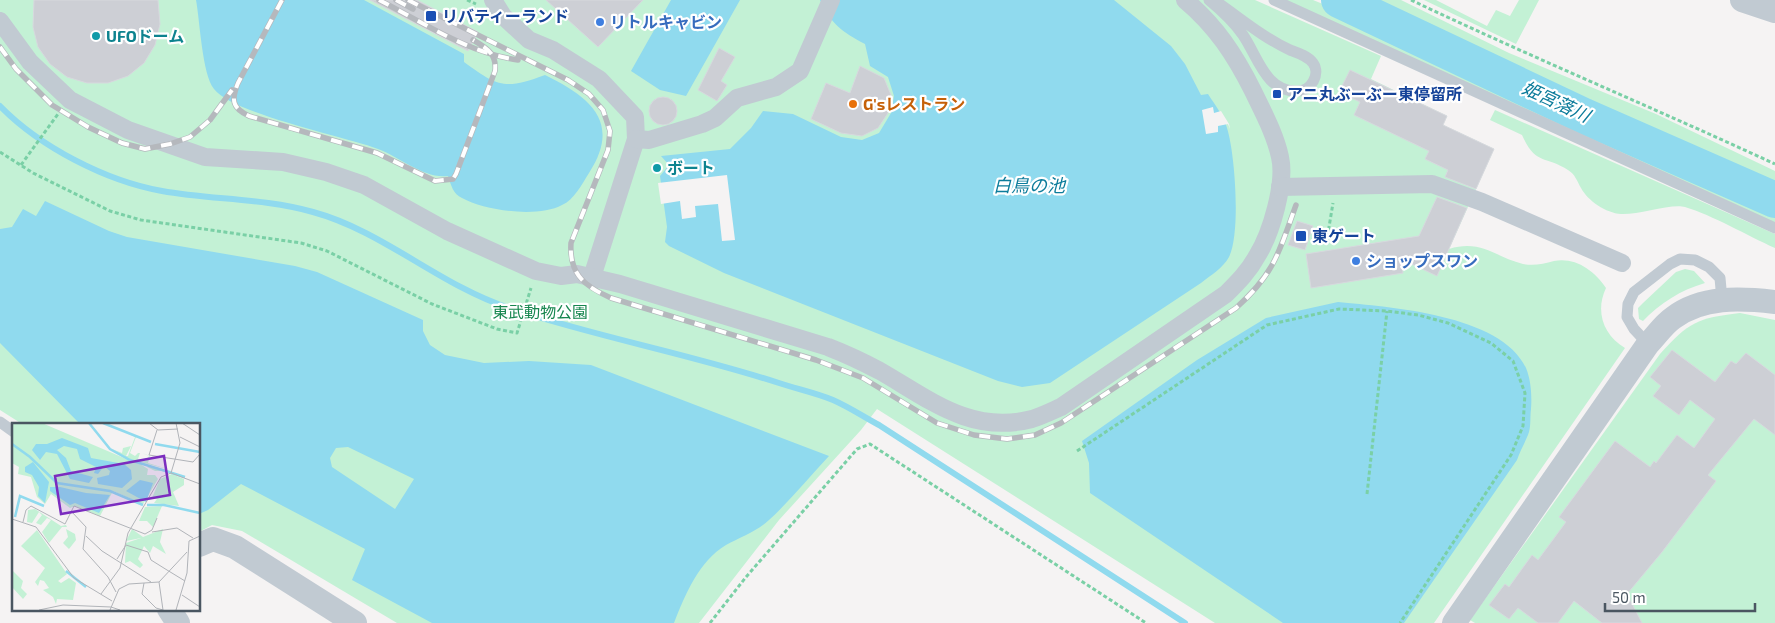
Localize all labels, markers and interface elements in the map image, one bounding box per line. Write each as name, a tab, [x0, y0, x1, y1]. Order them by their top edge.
place label: リバティーランド	[442, 6, 569, 25]
marker: リバティーランド	[424, 9, 438, 23]
place label: リトルキャビン	[610, 12, 722, 31]
marker: リトルキャビン	[594, 16, 606, 28]
place label: UFOドーム	[106, 26, 184, 45]
marker: UFOドーム	[90, 30, 102, 42]
water label: 姫宮落川	[1519, 76, 1596, 127]
place label: アニ丸ぶーぶー東停留所	[1287, 84, 1462, 103]
marker: アニ丸ぶーぶー東停留所	[1271, 88, 1283, 100]
place label: G'sレストラン	[863, 94, 965, 113]
marker: G'sレストラン	[847, 98, 859, 110]
place label: ボート	[667, 158, 715, 177]
marker: ボート	[651, 162, 663, 174]
water label: 白鳥の池	[993, 174, 1067, 196]
place label: 東ゲート	[1312, 226, 1376, 245]
marker: 東ゲート	[1294, 229, 1308, 243]
place label: ショップスワン	[1366, 251, 1478, 270]
marker: ショップスワン	[1350, 255, 1362, 267]
park label: 東武動物公園	[492, 302, 588, 321]
inset map	[12, 423, 200, 610]
scale bar	[1605, 580, 1755, 612]
text: 50 m	[1612, 588, 1646, 606]

